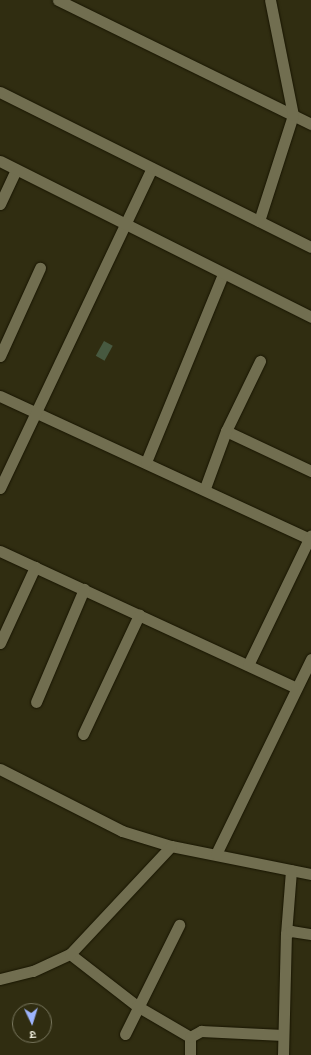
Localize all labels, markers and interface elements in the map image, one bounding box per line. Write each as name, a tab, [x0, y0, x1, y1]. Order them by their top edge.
north arrow	[12, 1003, 52, 1043]
text: उ	[29, 1028, 36, 1041]

